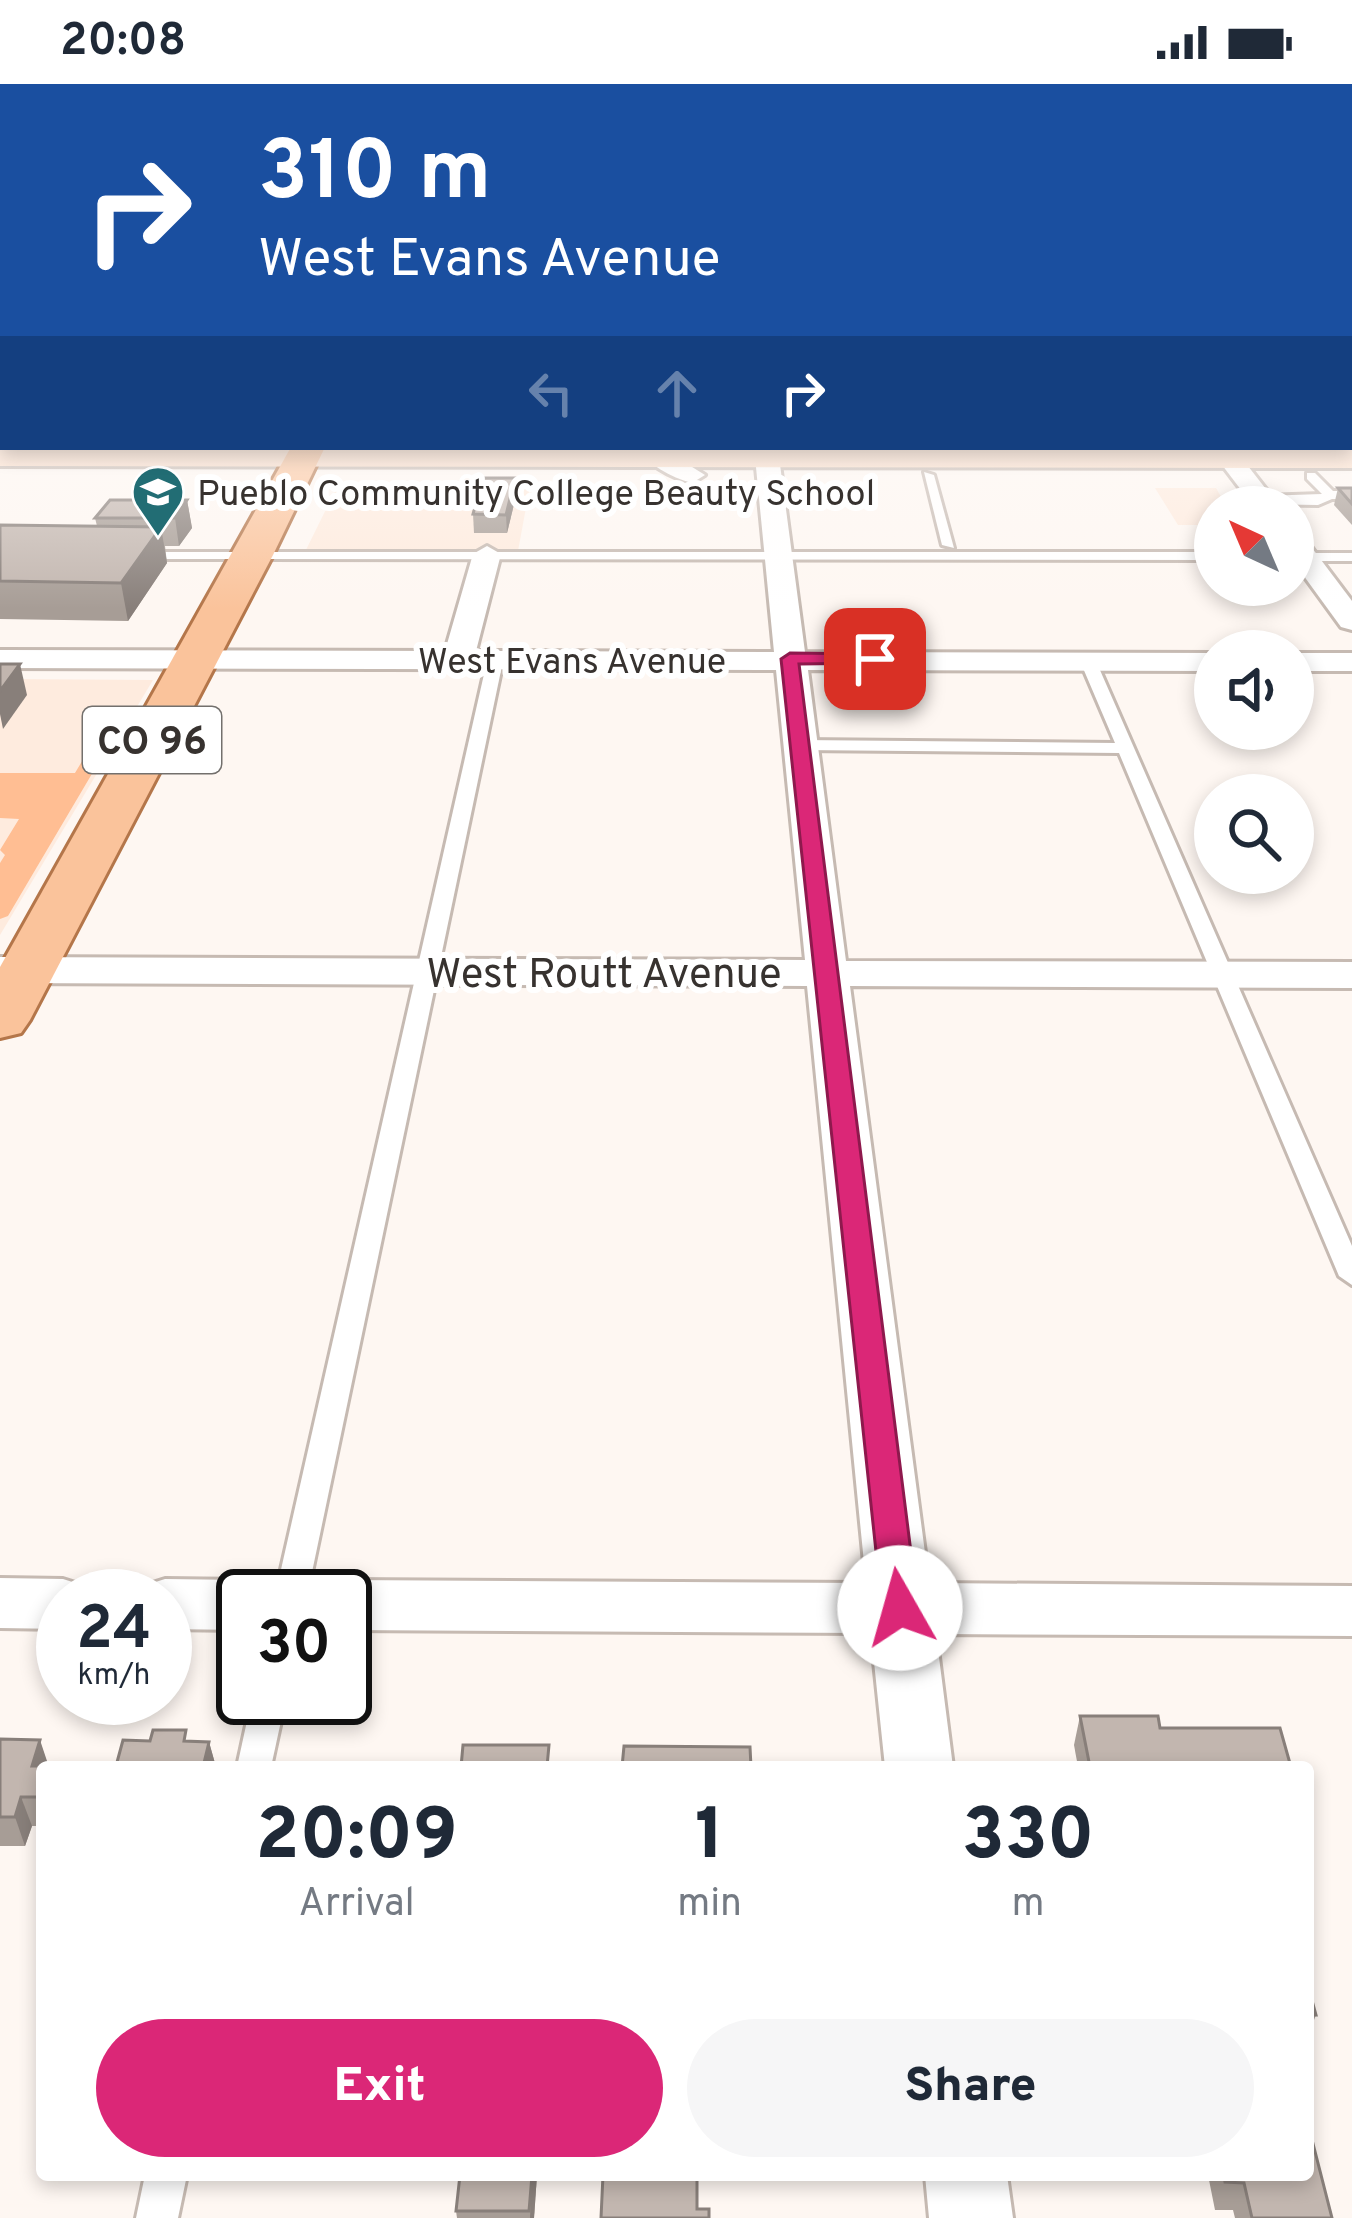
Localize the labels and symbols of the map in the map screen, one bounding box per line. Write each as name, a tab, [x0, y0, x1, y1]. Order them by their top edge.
school or university icon: Pueblo Community College Beauty School	[130, 464, 186, 538]
place label: Pueblo Community College Beauty School	[197, 473, 875, 519]
north arrow	[1194, 486, 1314, 606]
pin	[824, 608, 926, 710]
street label: West Evans Avenue	[418, 641, 726, 687]
road number: CO 96	[83, 707, 221, 773]
street label: West Routt Avenue	[426, 950, 782, 1003]
position arrow	[837, 1545, 963, 1671]
speed limit sign: 30	[216, 1569, 372, 1725]

